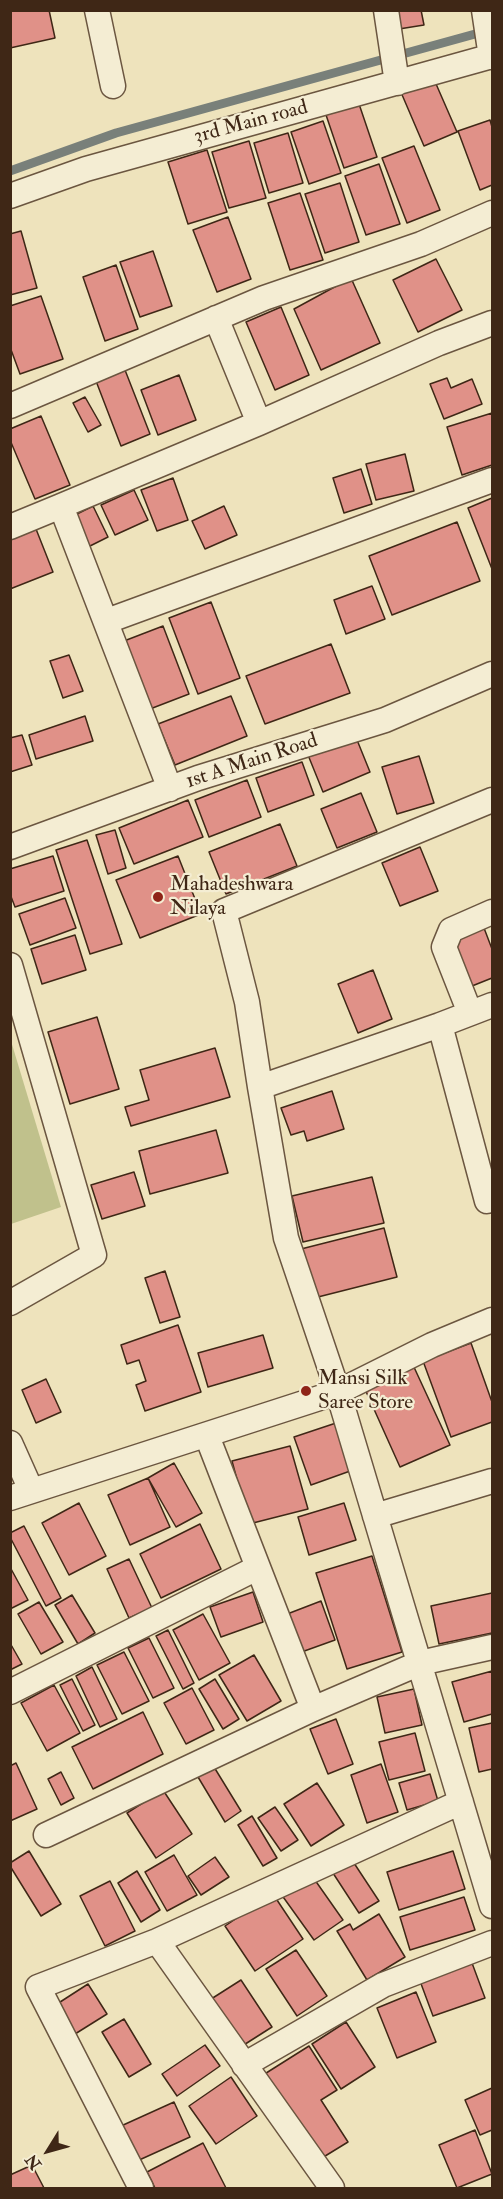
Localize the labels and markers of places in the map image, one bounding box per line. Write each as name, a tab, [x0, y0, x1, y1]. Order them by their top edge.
place label: Mahadeshwara Nilaya	[170, 872, 293, 922]
marker: Mahadeshwara Nilaya	[151, 890, 165, 904]
place label: Mansi Silk Saree Store	[318, 1366, 413, 1416]
marker: Mansi Silk Saree Store	[299, 1384, 313, 1398]

